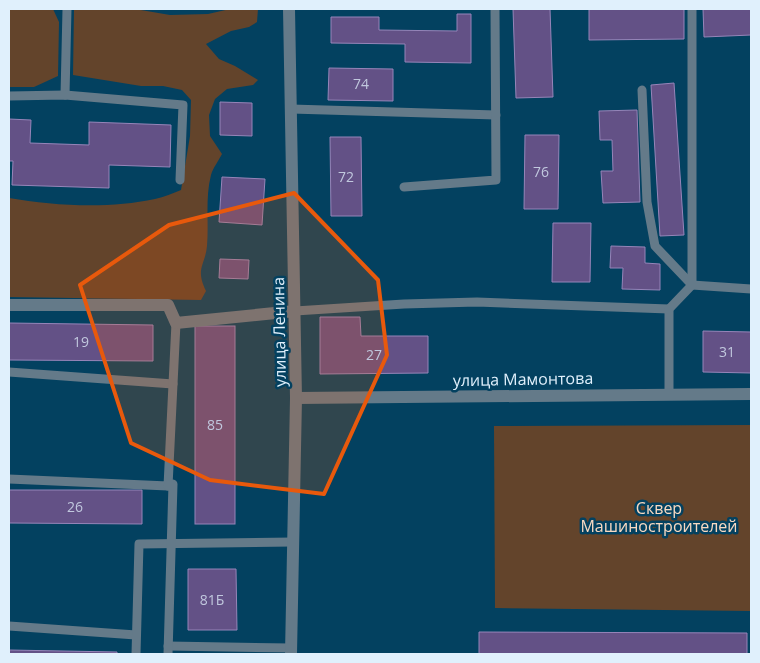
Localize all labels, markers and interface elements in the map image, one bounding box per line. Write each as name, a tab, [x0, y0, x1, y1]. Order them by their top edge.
house number: 74	[353, 74, 369, 93]
house number: 76	[533, 162, 549, 181]
house number: 72	[338, 167, 354, 186]
street label: улица Ленина	[267, 277, 291, 387]
house number: 19	[73, 332, 89, 351]
house number: 31	[719, 342, 735, 361]
house number: 27	[366, 345, 382, 364]
street label: улица Мамонтова	[453, 367, 593, 391]
house number: 85	[207, 415, 223, 434]
house number: 26	[67, 497, 83, 516]
park label: Сквер Машиностроителей	[580, 497, 738, 537]
house number: 81Б	[200, 590, 224, 609]

